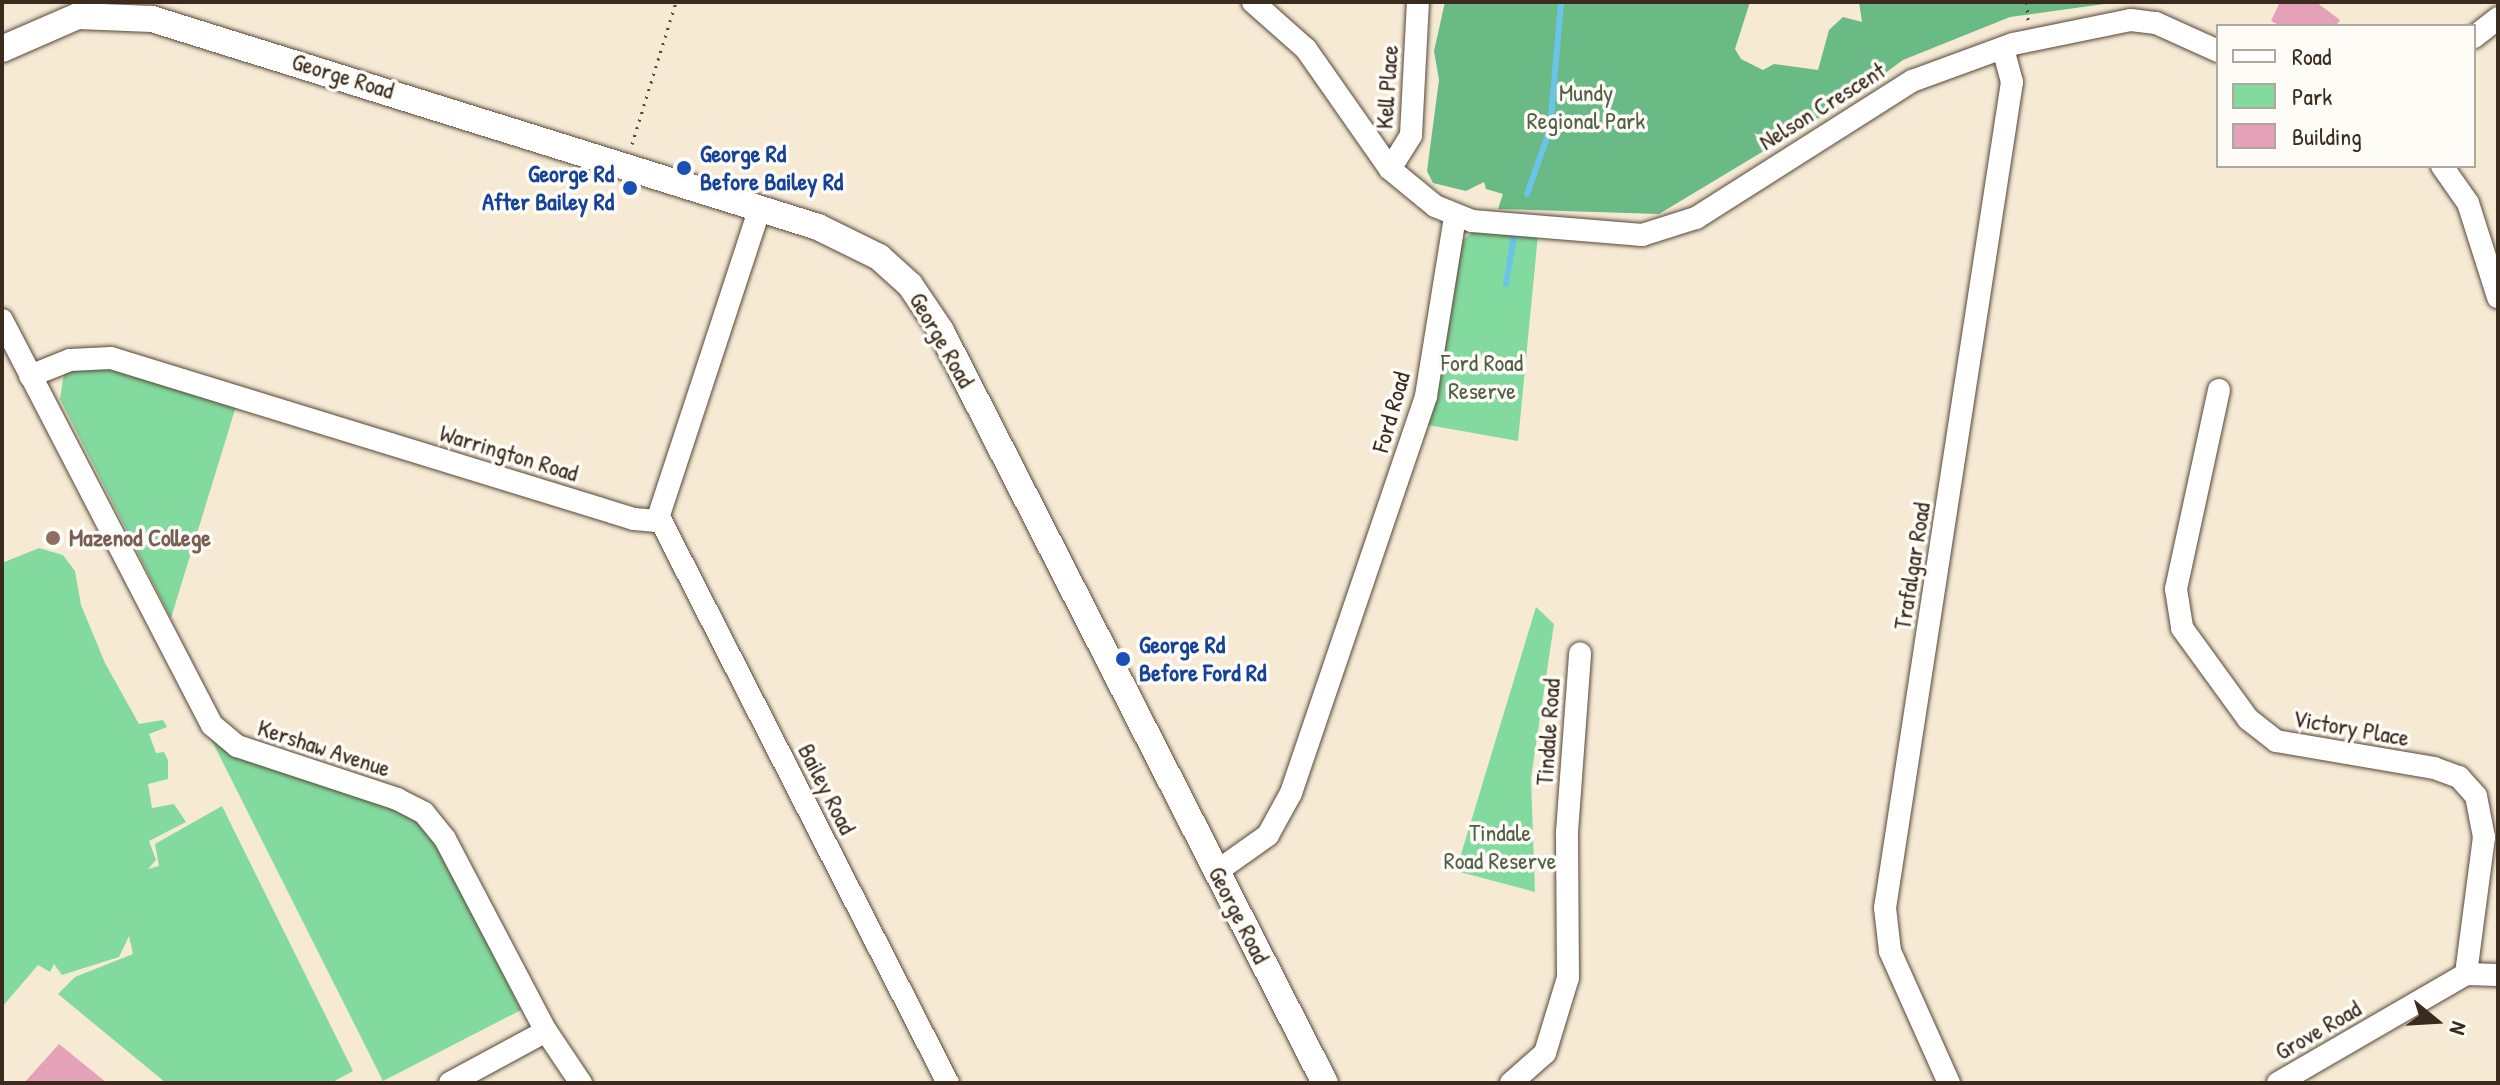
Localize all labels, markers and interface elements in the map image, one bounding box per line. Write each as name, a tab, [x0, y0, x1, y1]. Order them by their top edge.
legend	[2216, 24, 2476, 168]
text: Road	[2292, 40, 2331, 72]
street label: Kell Place	[1370, 44, 1404, 130]
street label: George Road	[289, 47, 397, 105]
street label: Nelson Crescent	[1754, 56, 1890, 156]
park label: Mundy Regional Park	[1527, 79, 1645, 135]
text: Park	[2292, 80, 2332, 112]
text: Building	[2292, 120, 2362, 152]
place label: George Rd Before Bailey Rd	[700, 140, 843, 196]
marker: George Rd Before Bailey Rd	[675, 159, 693, 177]
place label: George Rd After Bailey Rd	[482, 160, 614, 216]
marker: George Rd After Bailey Rd	[621, 179, 639, 197]
street label: George Road	[903, 287, 981, 393]
park label: Ford Road Reserve	[1441, 349, 1523, 405]
street label: Ford Road	[1366, 369, 1416, 455]
street label: Warrington Road	[436, 418, 582, 488]
street label: Trafalgar Road	[1888, 500, 1936, 632]
place label: Mazenod College	[69, 524, 211, 552]
marker: Mazenod College	[44, 529, 62, 547]
place label: George Rd Before Ford Rd	[1139, 631, 1266, 687]
marker: George Rd Before Ford Rd	[1114, 650, 1132, 668]
street label: Tindale Road	[1530, 678, 1566, 786]
street label: Victory Place	[2291, 704, 2411, 752]
street label: Kershaw Avenue	[254, 713, 394, 783]
street label: Bailey Road	[792, 739, 862, 839]
park label: Tindale Road Reserve	[1444, 819, 1556, 875]
street label: George Road	[1202, 862, 1276, 968]
north arrow	[2396, 981, 2476, 1061]
street label: Grove Road	[2270, 994, 2366, 1066]
text: N	[2443, 1018, 2475, 1039]

